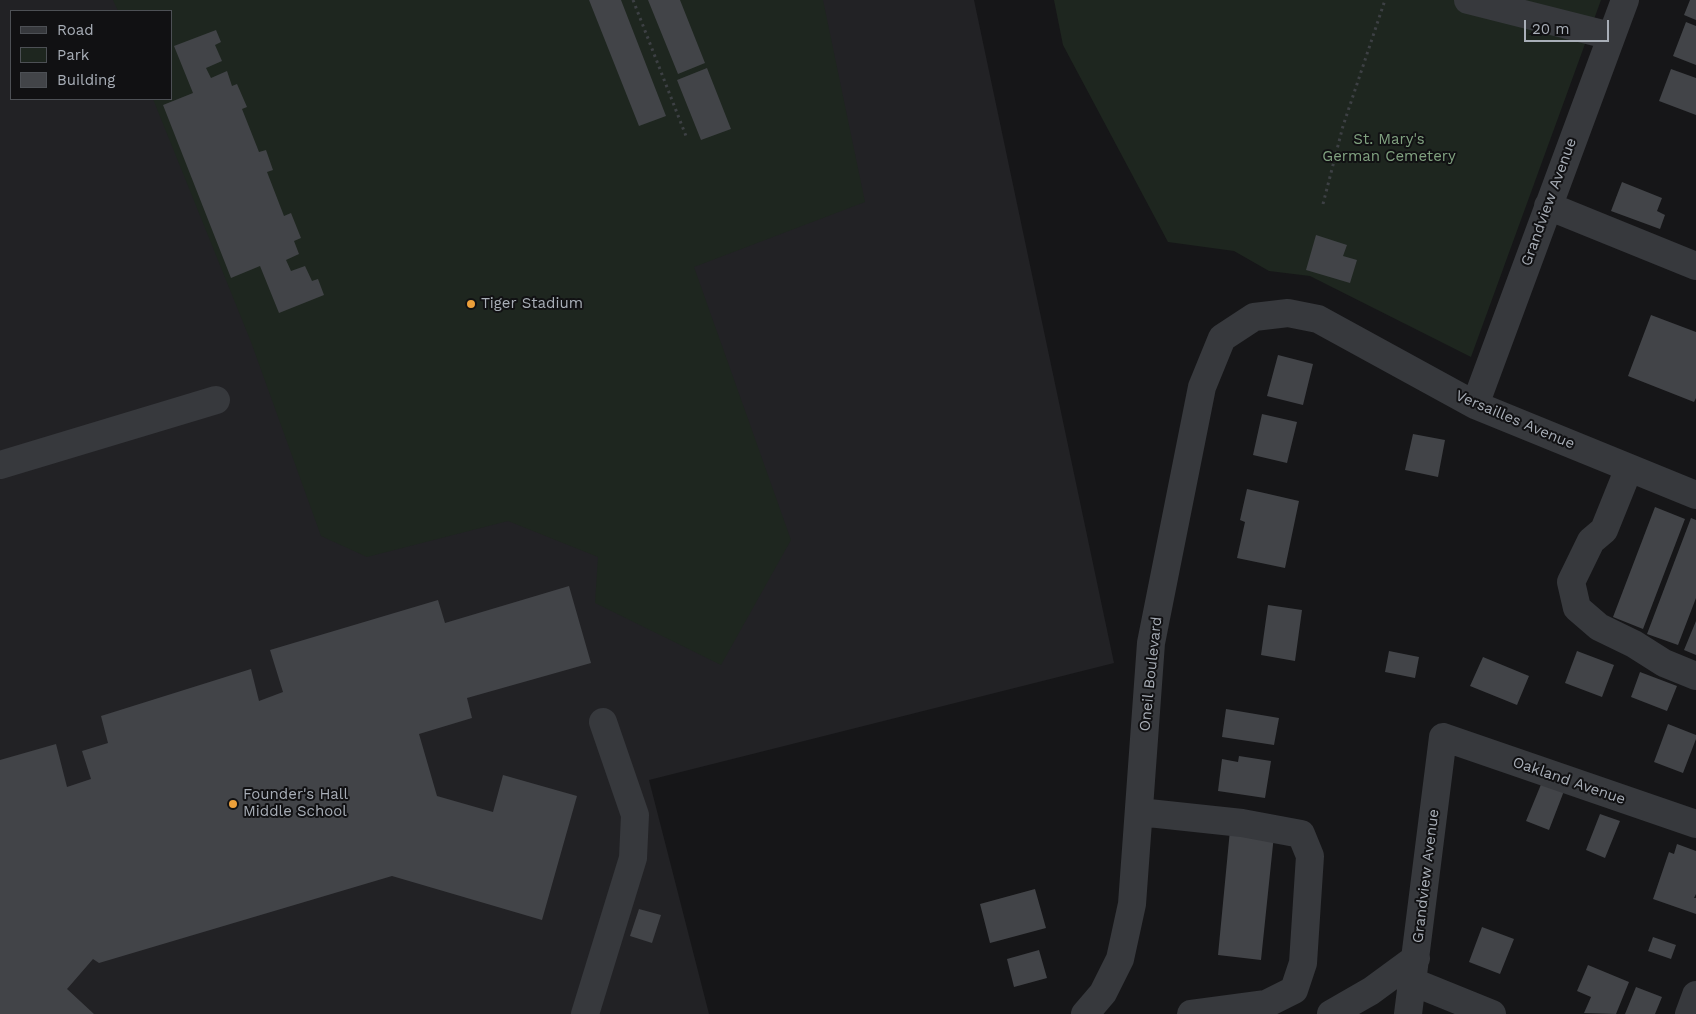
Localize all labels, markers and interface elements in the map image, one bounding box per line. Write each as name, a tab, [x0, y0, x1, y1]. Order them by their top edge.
legend	[10, 10, 172, 100]
scale bar	[1526, 10, 1611, 42]
text: 20 m	[1532, 20, 1570, 38]
text: Road	[57, 21, 94, 39]
text: Park	[57, 46, 89, 64]
text: Building	[57, 71, 115, 89]
park label: St. Mary's German Cemetery	[1322, 131, 1456, 166]
street label: Grandview Avenue	[1517, 136, 1581, 268]
place label: Tiger Stadium	[481, 295, 583, 313]
marker: Tiger Stadium	[465, 298, 477, 310]
street label: Versailles Avenue	[1453, 387, 1577, 453]
street label: Oneil Boulevard	[1136, 616, 1166, 732]
street label: Oakland Avenue	[1510, 753, 1628, 809]
place label: Founder's Hall Middle School	[243, 786, 348, 821]
marker: Founder's Hall Middle School	[227, 798, 239, 810]
street label: Grandview Avenue	[1409, 808, 1443, 944]

